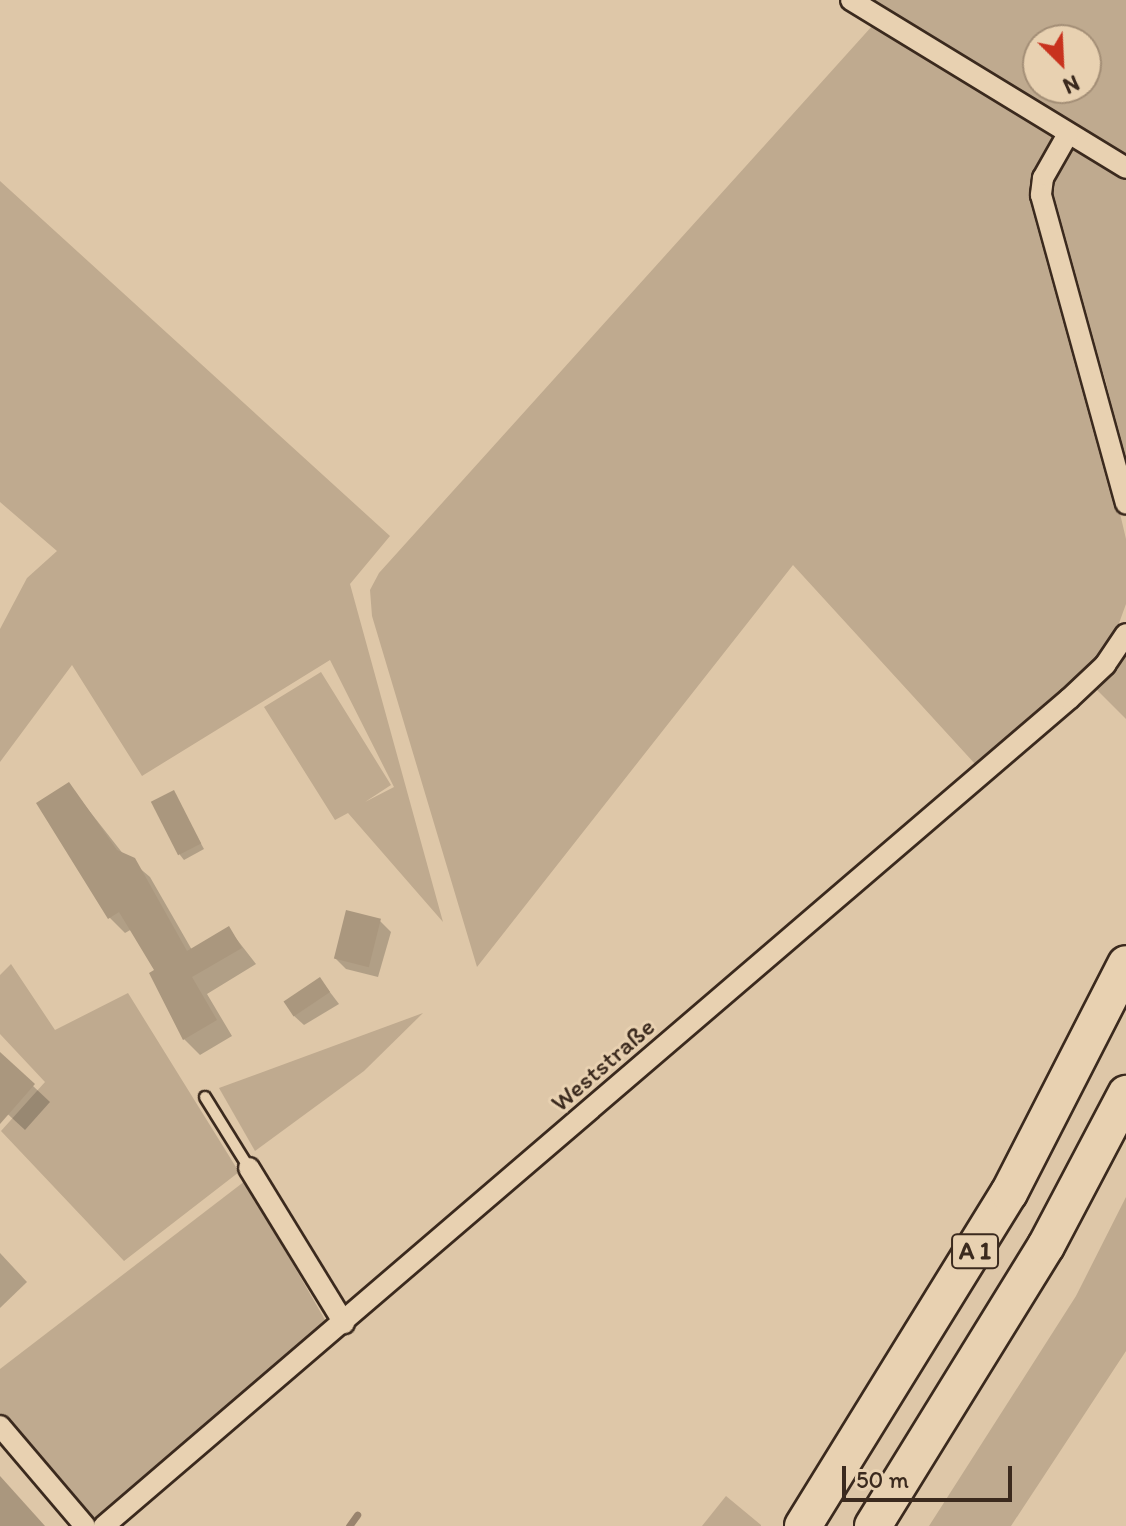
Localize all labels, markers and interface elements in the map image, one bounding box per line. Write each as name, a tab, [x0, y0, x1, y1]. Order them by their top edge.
north arrow	[1022, 24, 1102, 104]
text: N	[1059, 69, 1083, 100]
street label: Weststraße	[545, 1011, 661, 1119]
road number: A 1	[951, 1231, 999, 1271]
scale bar	[846, 1450, 1016, 1500]
text: 50 m	[856, 1465, 909, 1494]

